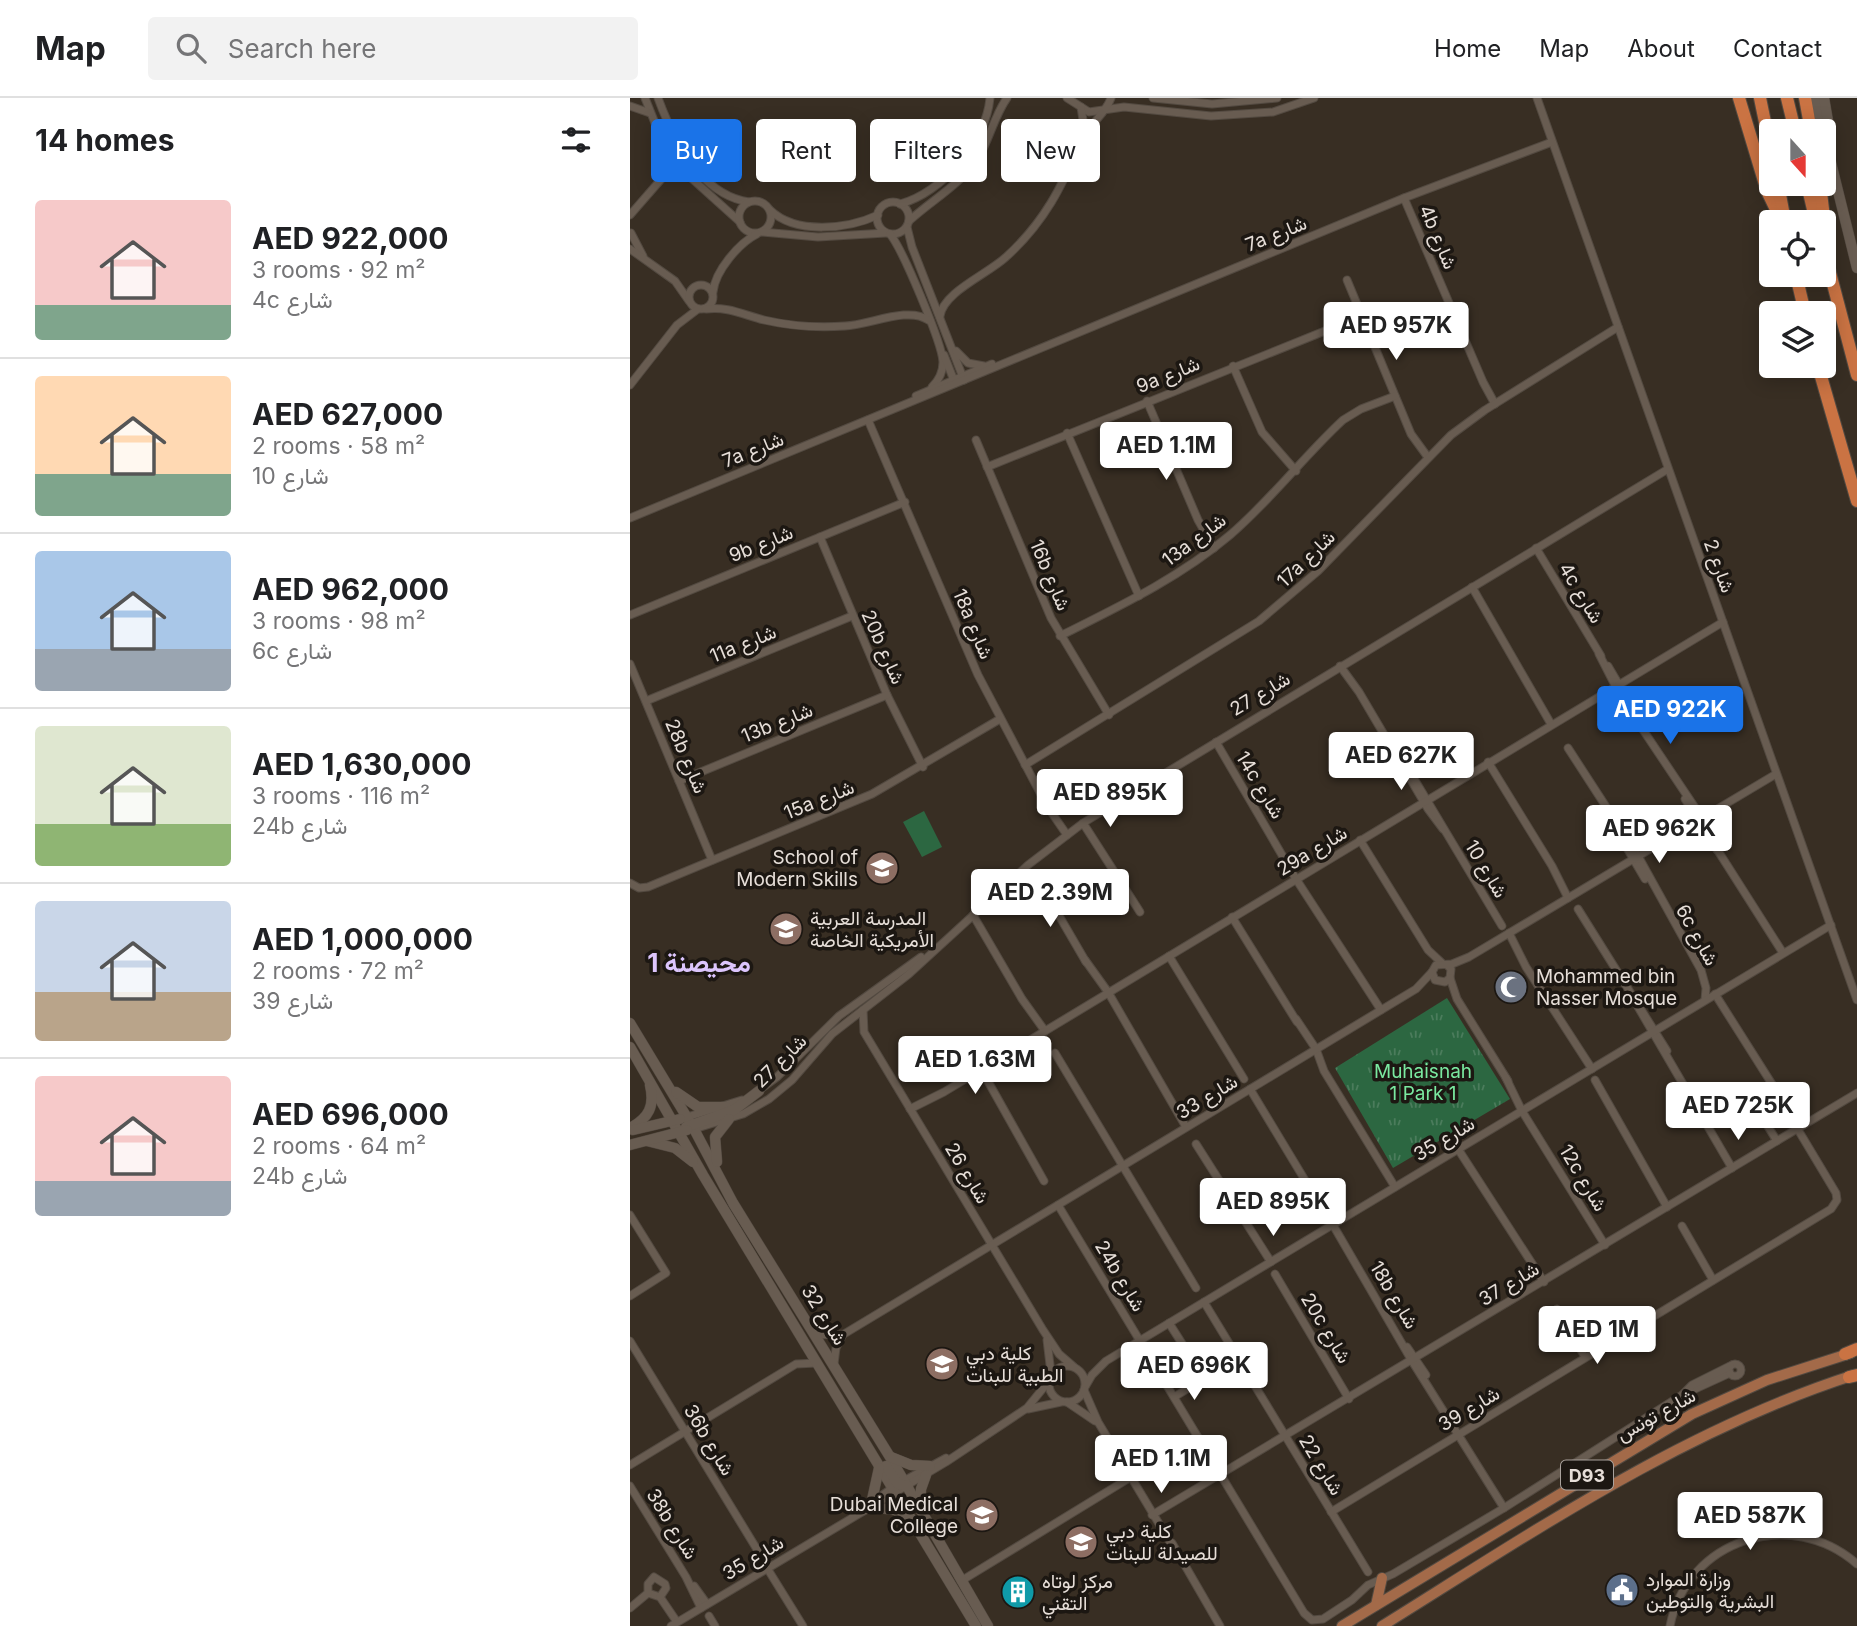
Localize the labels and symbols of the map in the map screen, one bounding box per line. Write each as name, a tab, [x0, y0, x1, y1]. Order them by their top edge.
north arrow	[1759, 119, 1836, 196]
street label: 4b شارع	[1413, 201, 1462, 273]
street label: 7a شارع	[1242, 211, 1310, 258]
pin: AED 957K	[1324, 302, 1468, 362]
street label: 9a شارع	[1133, 352, 1203, 399]
pin: AED 1.1M	[1094, 422, 1238, 482]
street label: 7a شارع	[719, 427, 787, 474]
street label: 13a شارع	[1158, 509, 1231, 572]
street label: 9b شارع	[726, 521, 797, 568]
street label: 17a شارع	[1272, 526, 1341, 593]
street label: 16b شارع	[1024, 536, 1075, 614]
street label: شارع 2	[1698, 536, 1739, 596]
street label: 4c شارع	[1553, 558, 1608, 628]
street label: 18a شارع	[947, 586, 998, 663]
street label: 20b شارع	[856, 606, 910, 688]
street label: 11a شارع	[706, 620, 780, 669]
street label: شارع 27	[1226, 667, 1295, 722]
pin: AED 922K	[1598, 686, 1742, 746]
street label: 13b شارع	[738, 698, 816, 749]
street label: 28b شارع	[659, 715, 712, 797]
pin: AED 627K	[1329, 732, 1473, 792]
street label: 14c شارع	[1230, 747, 1289, 823]
pin: AED 895K	[1038, 770, 1182, 829]
street label: 15a شارع	[781, 776, 858, 825]
pin: AED 962K	[1587, 806, 1731, 865]
street label: 29a شارع	[1273, 821, 1352, 882]
street label: شارع 10	[1459, 836, 1512, 903]
place label: School of Modern Skills	[736, 846, 858, 891]
school or university icon: School of Modern Skills	[863, 849, 901, 887]
pin: AED 2.39M	[970, 870, 1130, 929]
street label: 6c شارع	[1670, 900, 1723, 970]
place label: المدرسة العربية الأمريكية الخاصة	[810, 907, 934, 952]
school or university icon: المدرسة العربية الأمريكية الخاصة	[767, 910, 805, 948]
district label: محيصنة 1	[647, 947, 751, 978]
place label: Mohammed bin Nasser Mosque	[1536, 965, 1677, 1010]
mosque icon: Mohammed bin Nasser Mosque	[1492, 968, 1530, 1006]
street label: شارع 27	[749, 1030, 812, 1093]
pin: AED 1.63M	[895, 1037, 1055, 1096]
park label: Muhaisnah 1 Park 1	[1374, 1060, 1472, 1105]
street label: شارع 33	[1172, 1070, 1242, 1125]
pin: AED 725K	[1666, 1082, 1810, 1142]
street label: شارع 35	[1409, 1112, 1479, 1167]
street label: شارع 26	[939, 1138, 994, 1208]
street label: 12c شارع	[1553, 1140, 1612, 1216]
pin: AED 895K	[1201, 1178, 1345, 1238]
street label: 24b شارع	[1089, 1236, 1150, 1316]
street label: 18b شارع	[1364, 1257, 1423, 1333]
street label: شارع 37	[1475, 1257, 1544, 1312]
street label: شارع 32	[796, 1281, 851, 1350]
street label: 20c شارع	[1295, 1289, 1356, 1368]
pin: AED 1M	[1540, 1306, 1654, 1366]
place label: كلية دبي الطبية للبنات	[966, 1342, 1063, 1387]
pin: AED 696K	[1122, 1342, 1266, 1402]
school or university icon: كلية دبي الطبية للبنات	[923, 1345, 961, 1383]
street label: شارع 39	[1434, 1382, 1504, 1437]
street label: شارع تونس	[1612, 1384, 1700, 1447]
street label: 36b شارع	[678, 1400, 739, 1480]
street label: شارع 22	[1293, 1430, 1348, 1500]
pin: AED 1.1M	[1089, 1436, 1233, 1495]
road number: D93	[1561, 1460, 1613, 1490]
street label: 38b شارع	[641, 1485, 703, 1564]
pin: AED 587K	[1678, 1492, 1822, 1552]
place label: Dubai Medical College	[830, 1493, 958, 1538]
school or university icon: Dubai Medical College	[963, 1496, 1001, 1534]
place label: كلية دبي للصيدلة للبنات	[1106, 1520, 1218, 1565]
school or university icon: كلية دبي للصيدلة للبنات	[1062, 1523, 1100, 1561]
street label: شارع 35	[718, 1531, 788, 1586]
place label: وزارة الموارد البشرية والتوطين	[1646, 1568, 1774, 1613]
place label: مركز لوتاه التقني	[1042, 1570, 1113, 1619]
public building icon: وزارة الموارد البشرية والتوطين	[1603, 1571, 1641, 1609]
building icon: مركز لوتاه التقني	[999, 1573, 1037, 1611]

